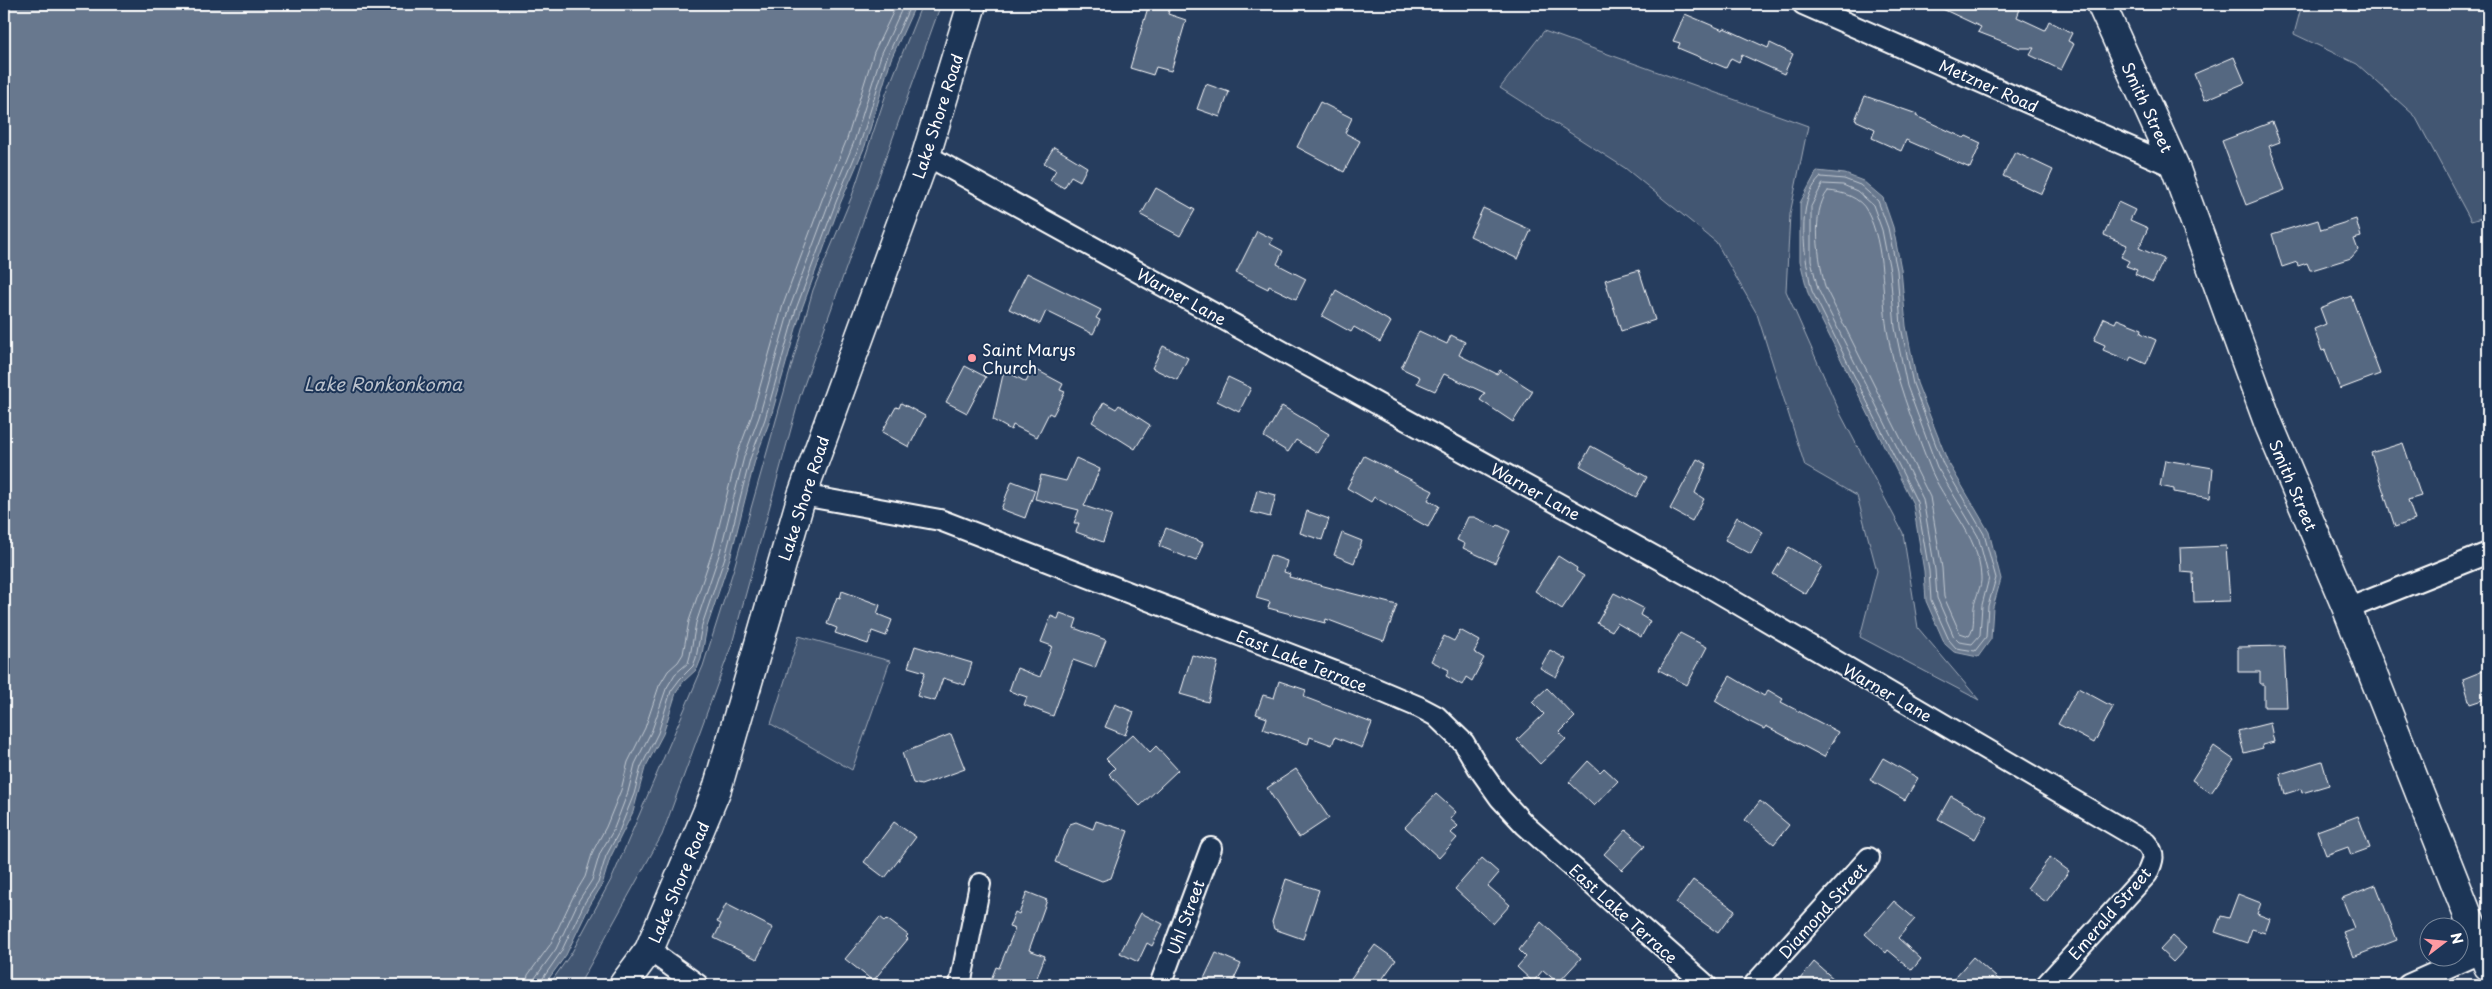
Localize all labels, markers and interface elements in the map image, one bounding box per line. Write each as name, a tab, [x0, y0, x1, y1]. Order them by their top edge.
street label: Lake Shore Road	[906, 51, 968, 181]
street label: Metzner Road	[1935, 52, 2043, 118]
street label: Smith Street	[2117, 58, 2180, 157]
street label: Warner Lane	[1133, 261, 1231, 331]
place label: Saint Marys Church	[982, 337, 1076, 379]
marker: Saint Marys Church	[966, 352, 978, 364]
water label: Lake Ronkonkoma	[304, 370, 463, 397]
street label: Lake Shore Road	[772, 433, 834, 563]
street label: Smith Street	[2264, 435, 2324, 535]
street label: Warner Lane	[1487, 456, 1585, 526]
street label: East Lake Terrace	[1233, 623, 1371, 697]
street label: Warner Lane	[1839, 657, 1937, 727]
street label: Lake Shore Road	[642, 818, 714, 946]
street label: Diamond Street	[1772, 857, 1872, 963]
street label: East Lake Terrace	[1564, 858, 1684, 968]
street label: Emerald Street	[2062, 861, 2156, 965]
street label: Uhl Street	[1160, 876, 1210, 958]
north arrow	[2420, 916, 2470, 966]
text: N	[2445, 930, 2469, 947]

